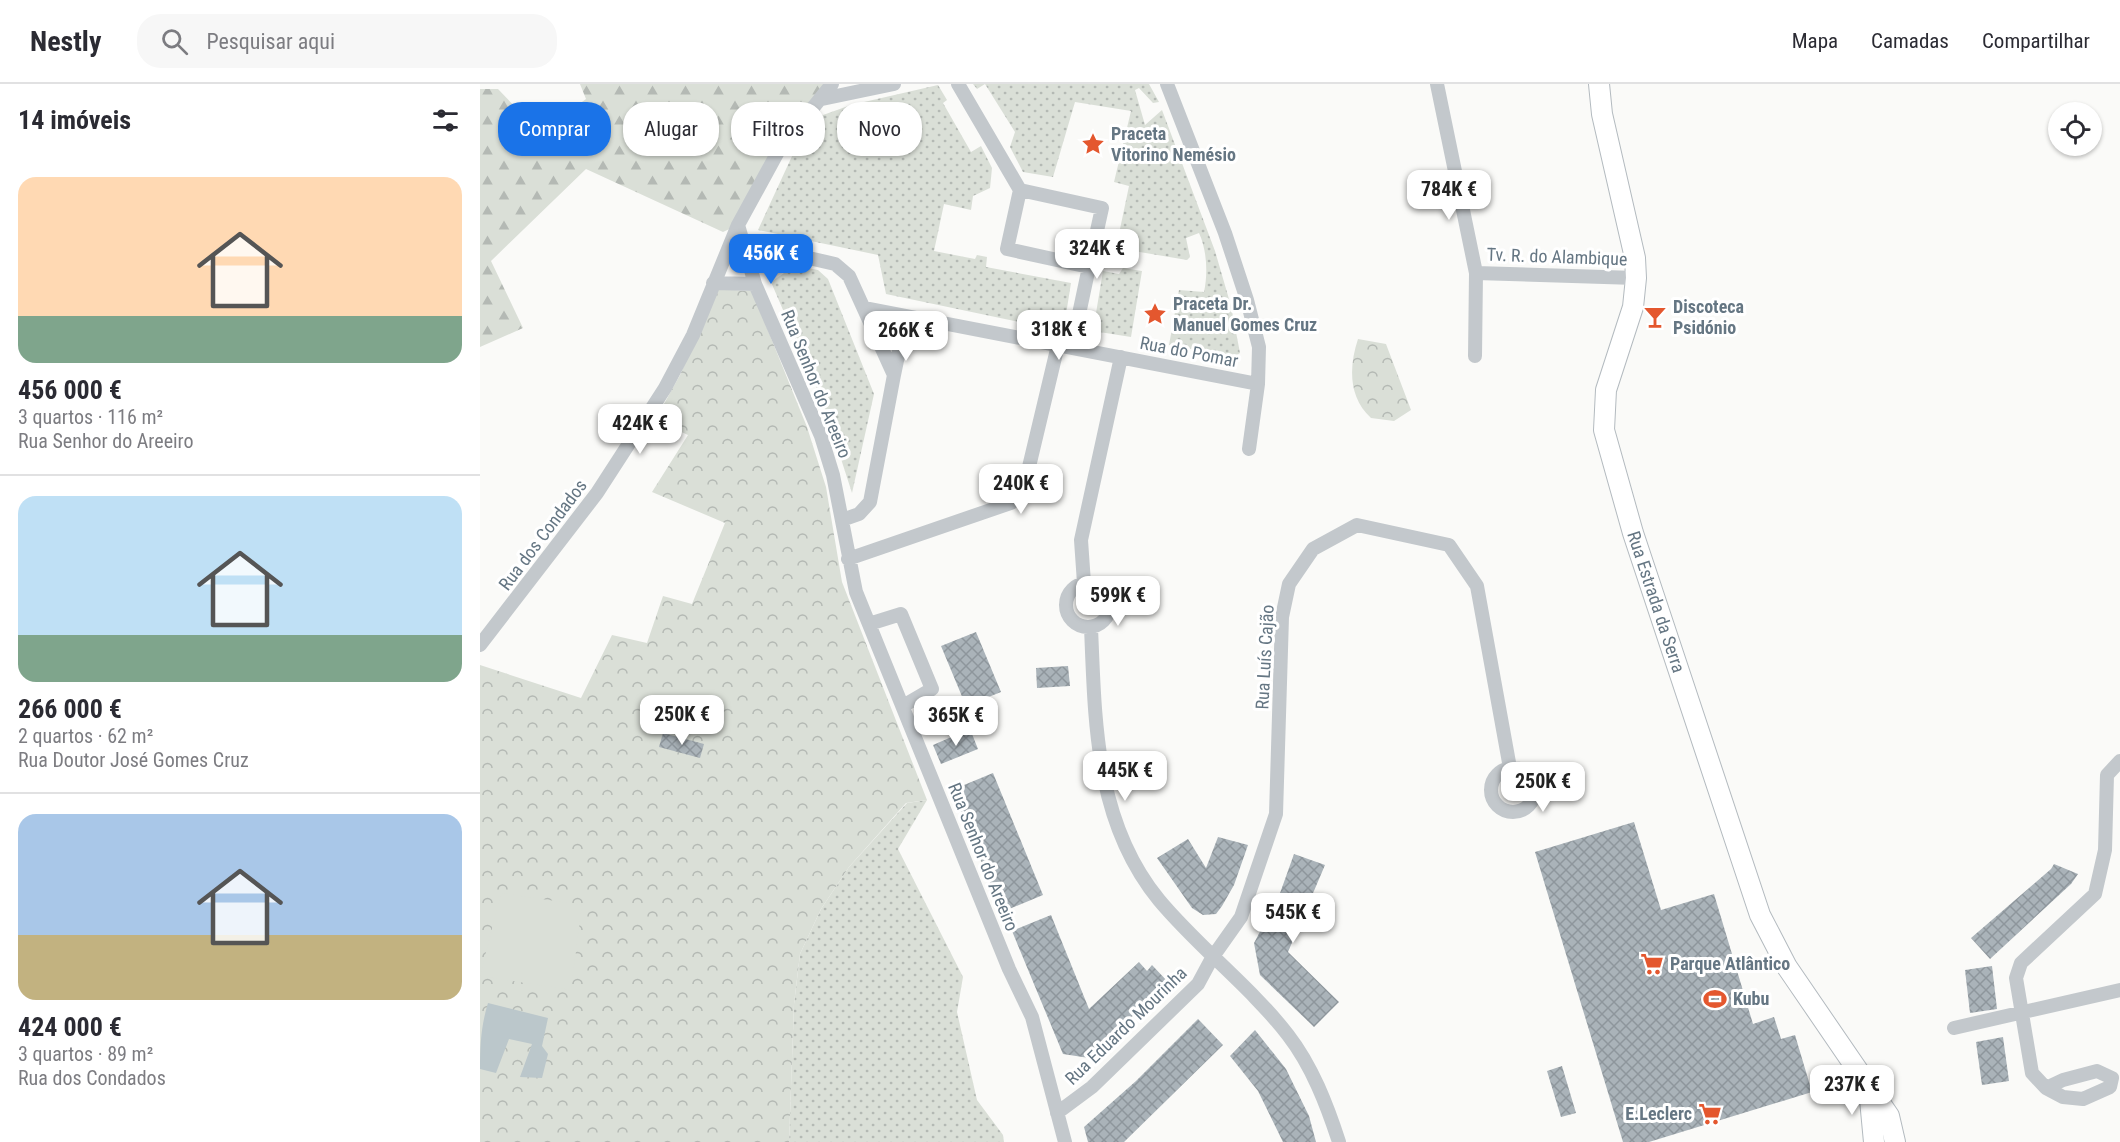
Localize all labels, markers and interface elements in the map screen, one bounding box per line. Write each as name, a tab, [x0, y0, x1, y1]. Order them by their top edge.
search box	[137, 14, 557, 68]
text: Nestly	[30, 25, 101, 58]
icon: search	[158, 25, 191, 58]
text: Pesquisar aqui	[206, 29, 335, 54]
text: Mapa	[1792, 29, 1838, 53]
text: Camadas	[1871, 29, 1949, 53]
text: Compartilhar	[1982, 29, 2090, 53]
chip: Comprar	[498, 102, 611, 156]
chip: Alugar	[623, 102, 719, 156]
chip: Filtros	[731, 102, 825, 156]
chip: Novo	[837, 102, 922, 156]
map controls	[2048, 102, 2102, 156]
button: locate	[2048, 102, 2102, 156]
icon: filters	[429, 104, 462, 137]
text: 14 imóveis	[18, 105, 131, 135]
place label: Praceta Vitorino Nemésio	[1111, 123, 1236, 165]
place icon: Praceta Vitorino Nemésio	[1080, 131, 1106, 157]
pin: 784K €	[1400, 170, 1498, 221]
text: 784K €	[1421, 177, 1477, 201]
icon: home	[186, 216, 294, 324]
pin: 324K €	[1048, 229, 1146, 280]
pin: 456K €	[722, 234, 820, 285]
text: 324K €	[1069, 236, 1125, 260]
text: 456K €	[743, 241, 799, 265]
street label: Tv. R. do Alambique	[1486, 244, 1628, 269]
place label: Praceta Dr. Manuel Gomes Cruz	[1173, 293, 1317, 335]
place label: Discoteca Psidónio	[1673, 296, 1744, 338]
place icon: Praceta Dr. Manuel Gomes Cruz	[1142, 301, 1168, 327]
bar icon: Discoteca Psidónio	[1642, 304, 1668, 330]
street label: Rua Senhor do Areeiro	[777, 307, 856, 461]
pin: 318K €	[1010, 310, 1108, 361]
pin: 266K €	[857, 311, 955, 362]
text: 318K €	[1031, 317, 1087, 341]
text: 266K €	[878, 318, 934, 342]
street label: Rua do Pomar	[1138, 332, 1241, 371]
text: 456 000 €	[18, 375, 122, 405]
pin: 424K €	[591, 404, 689, 455]
text: 3 quartos · 116 m²	[18, 405, 163, 429]
text: 424K €	[612, 411, 668, 435]
text: Rua Senhor do Areeiro	[18, 429, 194, 453]
pin: 240K €	[972, 464, 1070, 515]
text: 240K €	[993, 471, 1049, 495]
street label: Rua dos Condados	[494, 475, 591, 594]
street label: Rua Estrada da Serra	[1623, 528, 1690, 675]
icon: home	[186, 535, 294, 643]
pin: 599K €	[1069, 576, 1167, 627]
text: 599K €	[1090, 583, 1146, 607]
street label: Rua Luís Cajão	[1251, 604, 1278, 710]
text: 266 000 €	[18, 694, 122, 724]
pin: 250K €	[633, 695, 731, 746]
pin: 365K €	[907, 696, 1005, 747]
text: 250K €	[654, 702, 710, 726]
text: 365K €	[928, 703, 984, 727]
text: 2 quartos · 62 m²	[18, 724, 153, 748]
text: Rua Doutor José Gomes Cruz	[18, 748, 249, 772]
pin: 445K €	[1076, 751, 1174, 802]
text: 445K €	[1097, 758, 1153, 782]
pin: 250K €	[1494, 762, 1592, 813]
text: 250K €	[1515, 769, 1571, 793]
street label: Rua Senhor do Areeiro	[944, 780, 1023, 934]
icon: home	[186, 853, 294, 961]
pin: 545K €	[1244, 893, 1342, 944]
text: 545K €	[1265, 900, 1321, 924]
supermarket icon: Parque Atlântico	[1639, 951, 1665, 977]
place label: Parque Atlântico	[1670, 953, 1790, 974]
street label: Rua Eduardo Mourinha	[1061, 962, 1191, 1089]
sports icon: Kubu	[1702, 986, 1728, 1012]
place label: Kubu	[1733, 988, 1769, 1009]
text: 424 000 €	[18, 1012, 122, 1042]
text: 3 quartos · 89 m²	[18, 1042, 153, 1066]
pin: 237K €	[1803, 1065, 1901, 1116]
text: Rua dos Condados	[18, 1066, 166, 1090]
text: 237K €	[1824, 1072, 1880, 1096]
supermarket icon: E.Leclerc	[1697, 1101, 1723, 1127]
place label: E.Leclerc	[1625, 1103, 1692, 1124]

